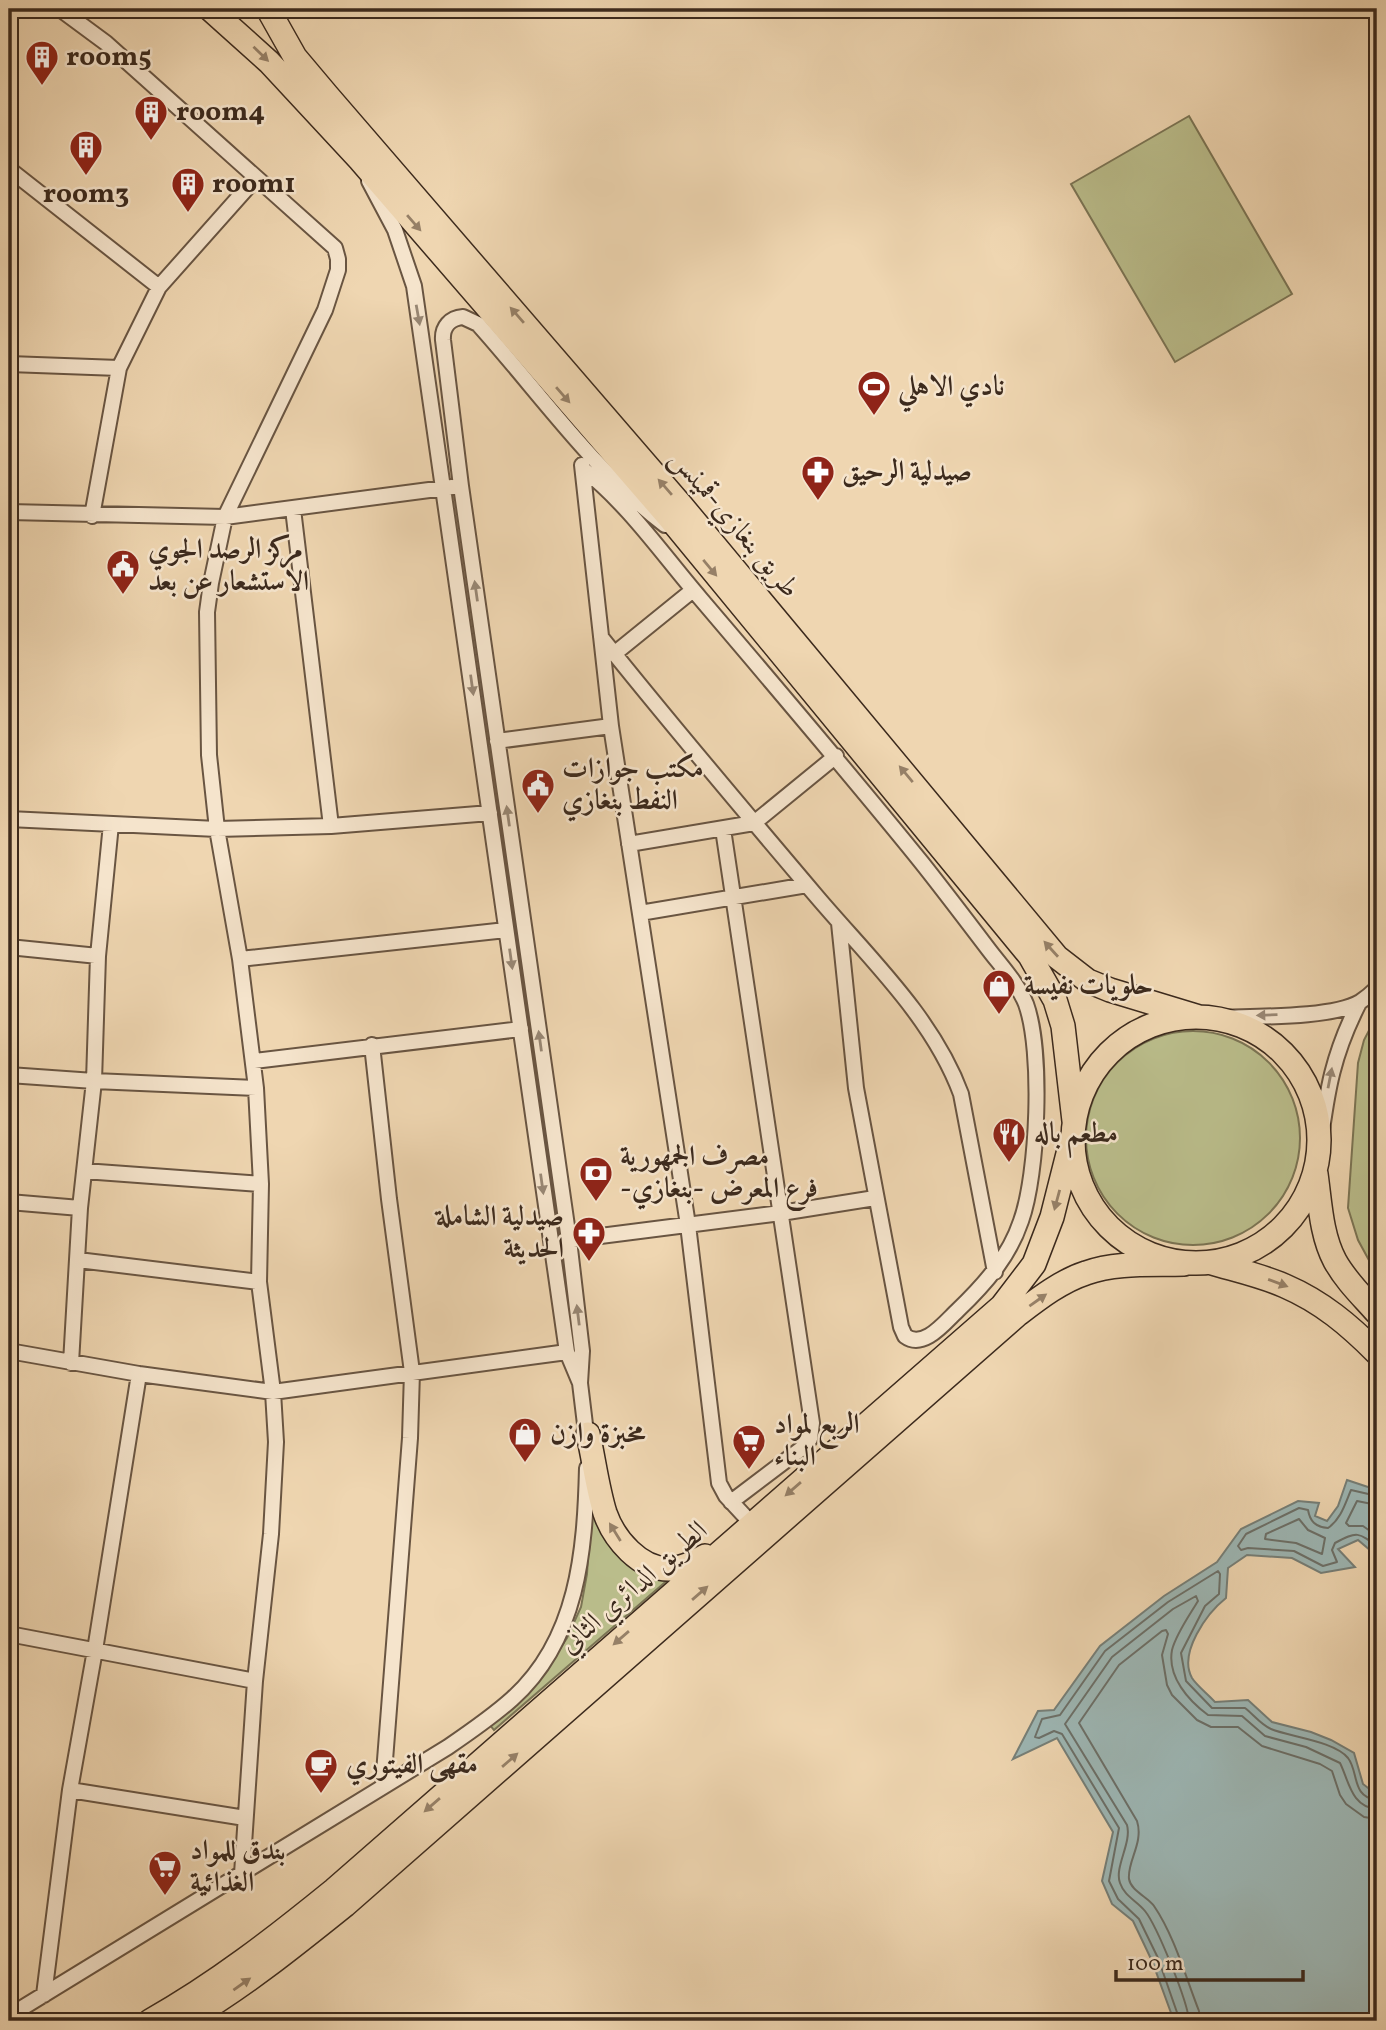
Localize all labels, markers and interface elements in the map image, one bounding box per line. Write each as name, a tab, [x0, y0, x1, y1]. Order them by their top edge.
building icon: room5	[23, 38, 61, 87]
place label: room5	[66, 38, 152, 77]
one-way arrow	[252, 46, 269, 62]
building icon: room4	[132, 93, 170, 142]
place label: room4	[176, 93, 265, 132]
building icon: room3	[67, 128, 105, 177]
building icon: room1	[169, 165, 207, 214]
place label: room1	[212, 165, 296, 204]
place label: room3	[43, 175, 129, 214]
one-way arrow	[406, 214, 421, 231]
one-way arrow	[413, 304, 424, 326]
one-way arrow	[510, 306, 525, 323]
sports icon: نادي الاهلي	[855, 368, 893, 417]
place label: نادي الاهلي	[897, 368, 1005, 413]
one-way arrow	[555, 386, 570, 403]
street label: طريق بنغازي-قمينس	[659, 441, 808, 608]
pharmacy icon: صيدلية الرحيق	[799, 453, 837, 502]
place label: صيدلية الرحيق	[842, 453, 972, 492]
one-way arrow	[657, 478, 673, 496]
place label: مركز الرصد الجوي الاستشعار عن بعد	[148, 531, 309, 602]
public building icon: مركز الرصد الجوي الاستشعار عن بعد	[104, 547, 142, 596]
one-way arrow	[703, 558, 718, 576]
one-way arrow	[470, 580, 481, 602]
one-way arrow	[466, 675, 477, 697]
place label: مكتب جوازات النفط بنغازي	[562, 750, 704, 822]
public building icon: مكتب جوازات النفط بنغازي	[519, 766, 557, 815]
one-way arrow	[898, 766, 913, 784]
one-way arrow	[502, 805, 513, 827]
one-way arrow	[1044, 941, 1059, 958]
one-way arrow	[505, 948, 516, 970]
shop icon: حلويات نفيسة	[980, 967, 1018, 1016]
place label: حلويات نفيسة	[1024, 967, 1153, 1006]
one-way arrow	[1256, 1010, 1278, 1021]
one-way arrow	[534, 1030, 545, 1052]
one-way arrow	[1325, 1067, 1336, 1089]
restaurant icon: مطعم باله	[990, 1115, 1028, 1164]
place label: مطعم باله	[1034, 1115, 1118, 1158]
place label: مصرف الجمهورية -فرع المعرض -بنغازي	[620, 1138, 818, 1211]
bank icon: مصرف الجمهورية -فرع المعرض -بنغازي	[577, 1154, 615, 1203]
one-way arrow	[537, 1174, 548, 1196]
one-way arrow	[1051, 1190, 1061, 1211]
place label: صيدلية الشاملة الحديثة	[434, 1198, 564, 1269]
pharmacy icon: صيدلية الشاملة الحديثة	[570, 1214, 608, 1263]
one-way arrow	[1267, 1278, 1288, 1289]
one-way arrow	[1029, 1293, 1047, 1307]
one-way arrow	[572, 1304, 583, 1326]
place label: الربع لمواد البناء	[774, 1406, 860, 1477]
shop icon: مخبزة وازن	[506, 1415, 544, 1464]
place label: مخبزة وازن	[550, 1415, 646, 1454]
supermarket icon: الربع لمواد البناء	[730, 1422, 768, 1471]
one-way arrow	[784, 1481, 801, 1496]
street label: الطريق الدائري الثاني	[551, 1512, 717, 1664]
one-way arrow	[609, 1522, 622, 1542]
one-way arrow	[691, 1586, 708, 1601]
one-way arrow	[612, 1630, 630, 1646]
cafe icon: مقهى الفيتوري	[302, 1746, 340, 1795]
place label: مقهى الفيتوري	[346, 1746, 478, 1786]
one-way arrow	[501, 1752, 518, 1768]
one-way arrow	[423, 1797, 441, 1813]
place label: بندق للمواد الغذائية	[190, 1832, 286, 1903]
supermarket icon: بندق للمواد الغذائية	[146, 1848, 184, 1897]
scale bar	[1116, 1939, 1304, 1983]
text: 100 m	[1127, 1950, 1184, 1979]
one-way arrow	[233, 1977, 251, 1991]

